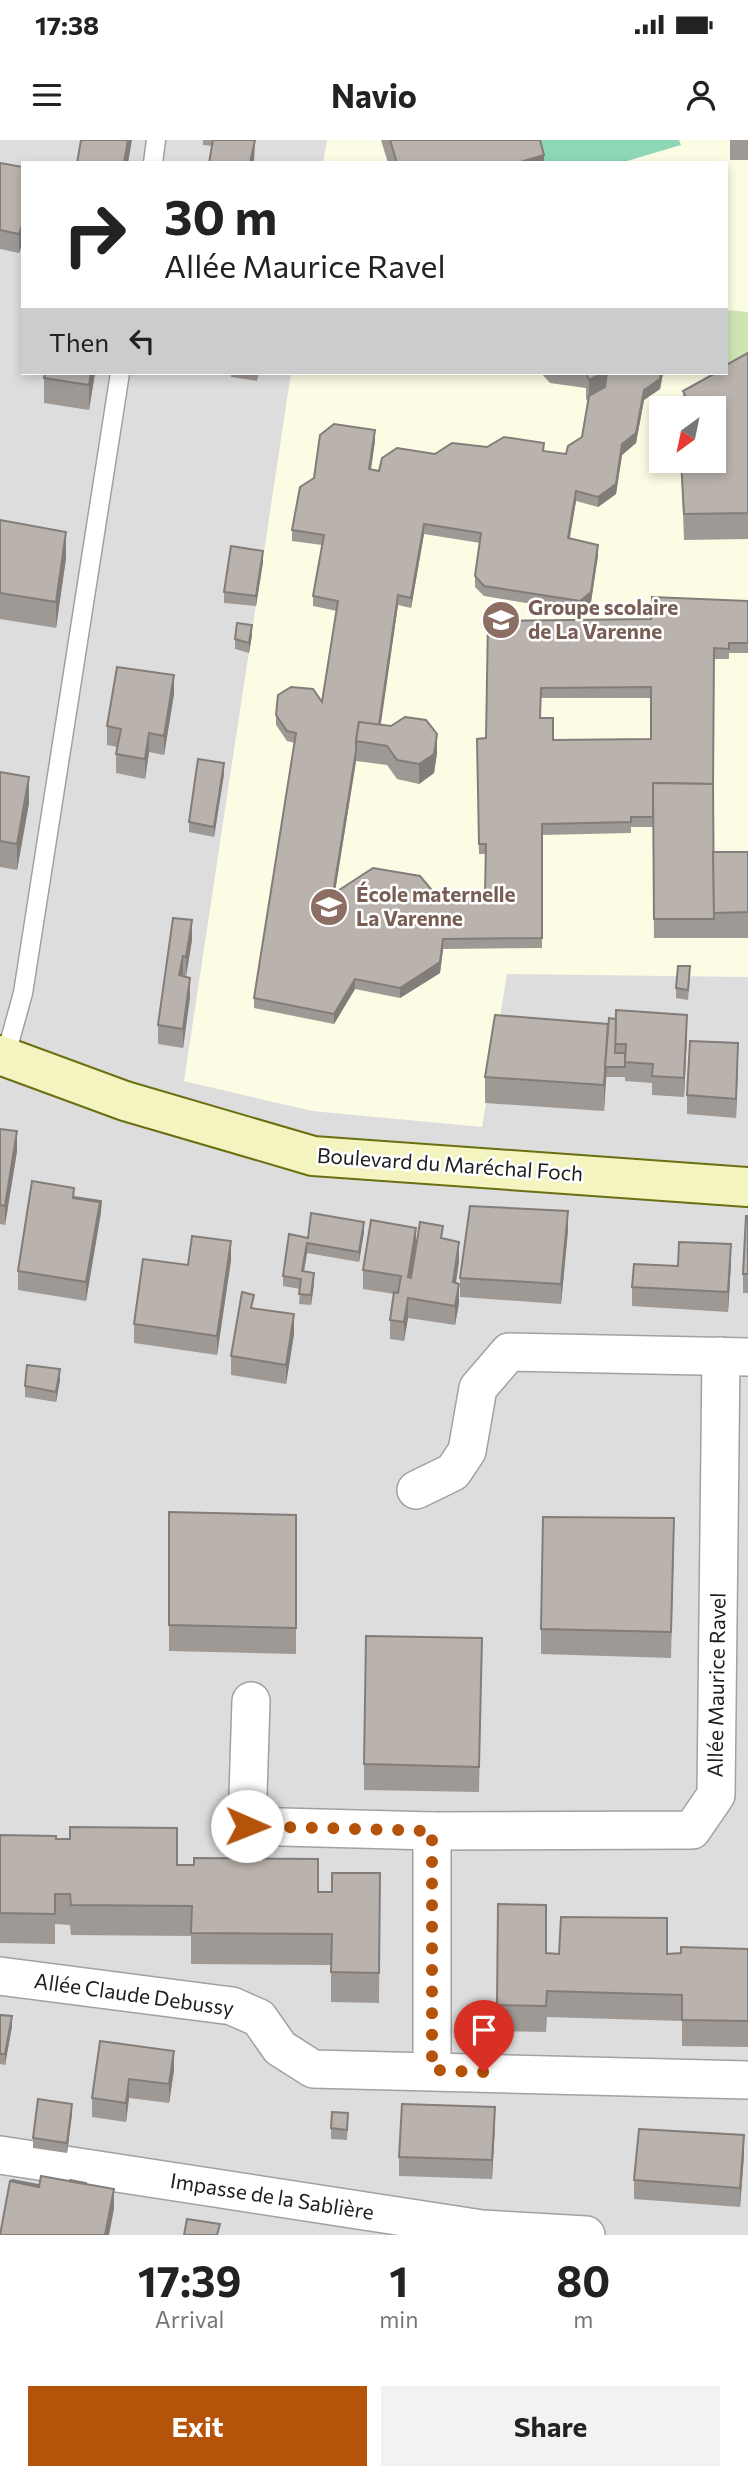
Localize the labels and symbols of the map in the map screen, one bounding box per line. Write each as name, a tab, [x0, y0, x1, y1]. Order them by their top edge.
north arrow	[649, 396, 726, 472]
place label: Groupe scolaire de La Varenne	[528, 594, 678, 643]
school or university icon: Groupe scolaire de La Varenne	[480, 599, 522, 641]
place label: École maternelle La Varenne	[356, 881, 516, 930]
school or university icon: École maternelle La Varenne	[308, 886, 350, 928]
street label: Boulevard du Maréchal Foch	[316, 1142, 584, 1185]
street label: Allée Maurice Ravel	[701, 1592, 730, 1778]
position arrow	[210, 1789, 284, 1863]
street label: Allée Claude Debussy	[33, 1967, 236, 2020]
pin	[454, 2000, 514, 2072]
street label: Impasse de la Sablière	[169, 2167, 376, 2224]

